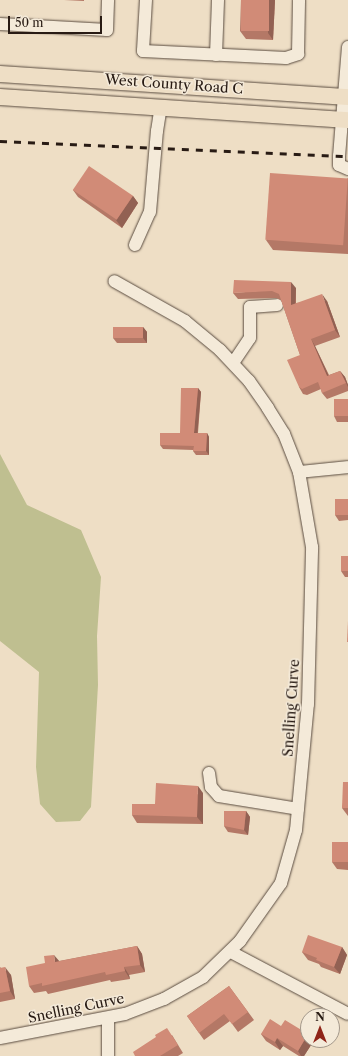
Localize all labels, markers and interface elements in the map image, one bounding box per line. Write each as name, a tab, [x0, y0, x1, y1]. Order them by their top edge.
scale bar	[10, 8, 104, 34]
text: 50 m	[15, 15, 44, 30]
street label: West County Road C	[104, 71, 244, 97]
street label: Snelling Curve	[279, 659, 303, 757]
street label: Snelling Curve	[26, 990, 126, 1026]
north arrow	[300, 1008, 340, 1048]
text: N	[315, 1010, 325, 1024]

